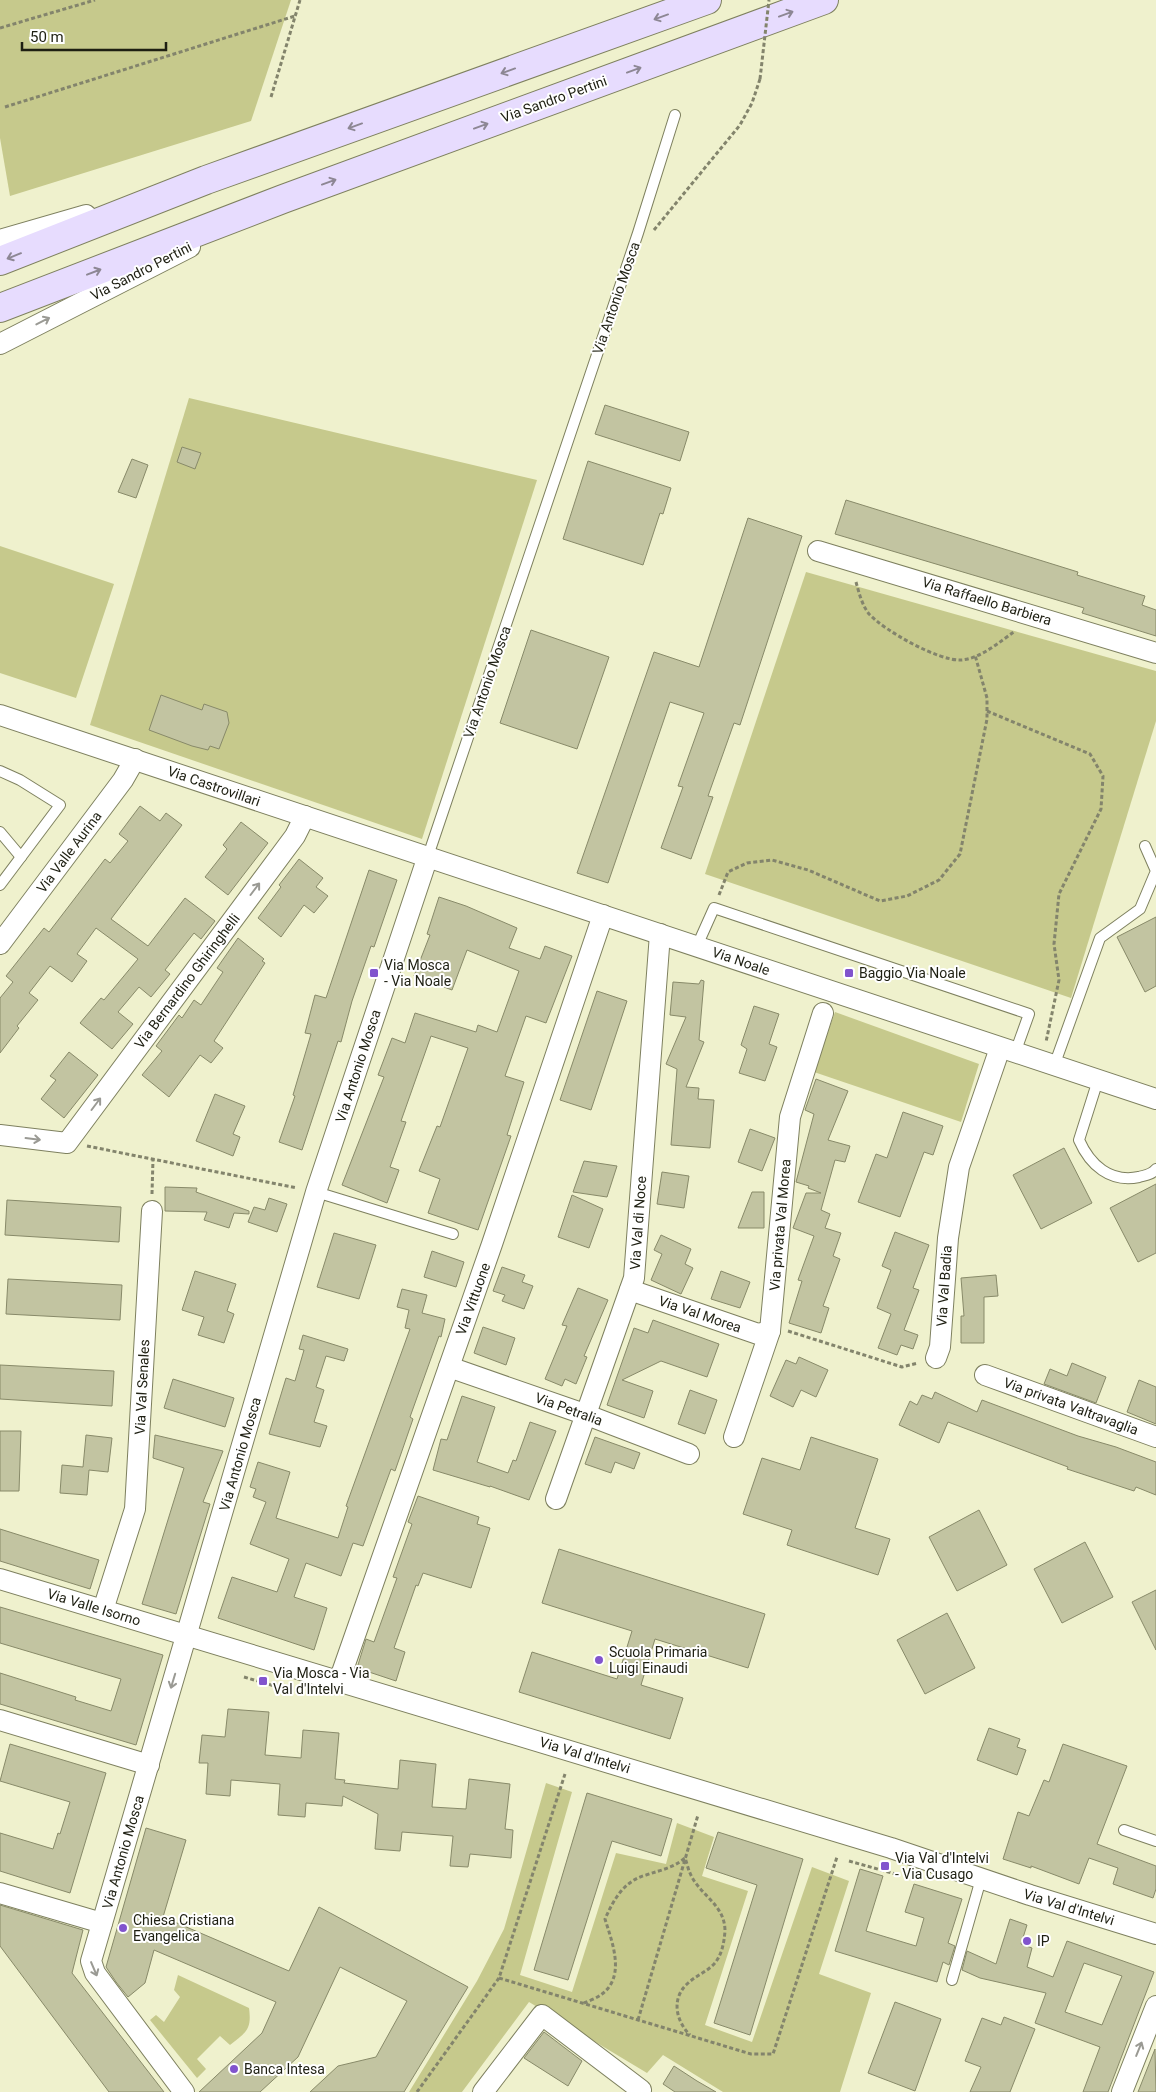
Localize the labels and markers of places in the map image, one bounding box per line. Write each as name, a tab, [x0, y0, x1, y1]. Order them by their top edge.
place label: Via Mosca - Via Noale	[384, 957, 451, 989]
place label: Baggio Via Noale	[859, 965, 966, 981]
marker: Via Mosca - Via Noale	[368, 967, 380, 979]
marker: Baggio Via Noale	[843, 967, 855, 979]
place label: Scuola Primaria Luigi Einaudi	[609, 1644, 707, 1676]
marker: Scuola Primaria Luigi Einaudi	[593, 1654, 605, 1666]
place label: Via Mosca - Via Val d'Intelvi	[273, 1665, 370, 1697]
marker: Via Mosca - Via Val d'Intelvi	[257, 1675, 269, 1687]
place label: Via Val d'Intelvi - Via Cusago	[895, 1850, 989, 1882]
marker: Via Val d'Intelvi - Via Cusago	[879, 1860, 891, 1872]
place label: Chiesa Cristiana Evangelica	[133, 1912, 234, 1944]
marker: Chiesa Cristiana Evangelica	[117, 1922, 129, 1934]
place label: IP	[1037, 1933, 1050, 1949]
marker: IP	[1021, 1935, 1033, 1947]
place label: Banca Intesa	[244, 2061, 325, 2077]
marker: Banca Intesa	[228, 2063, 240, 2075]

